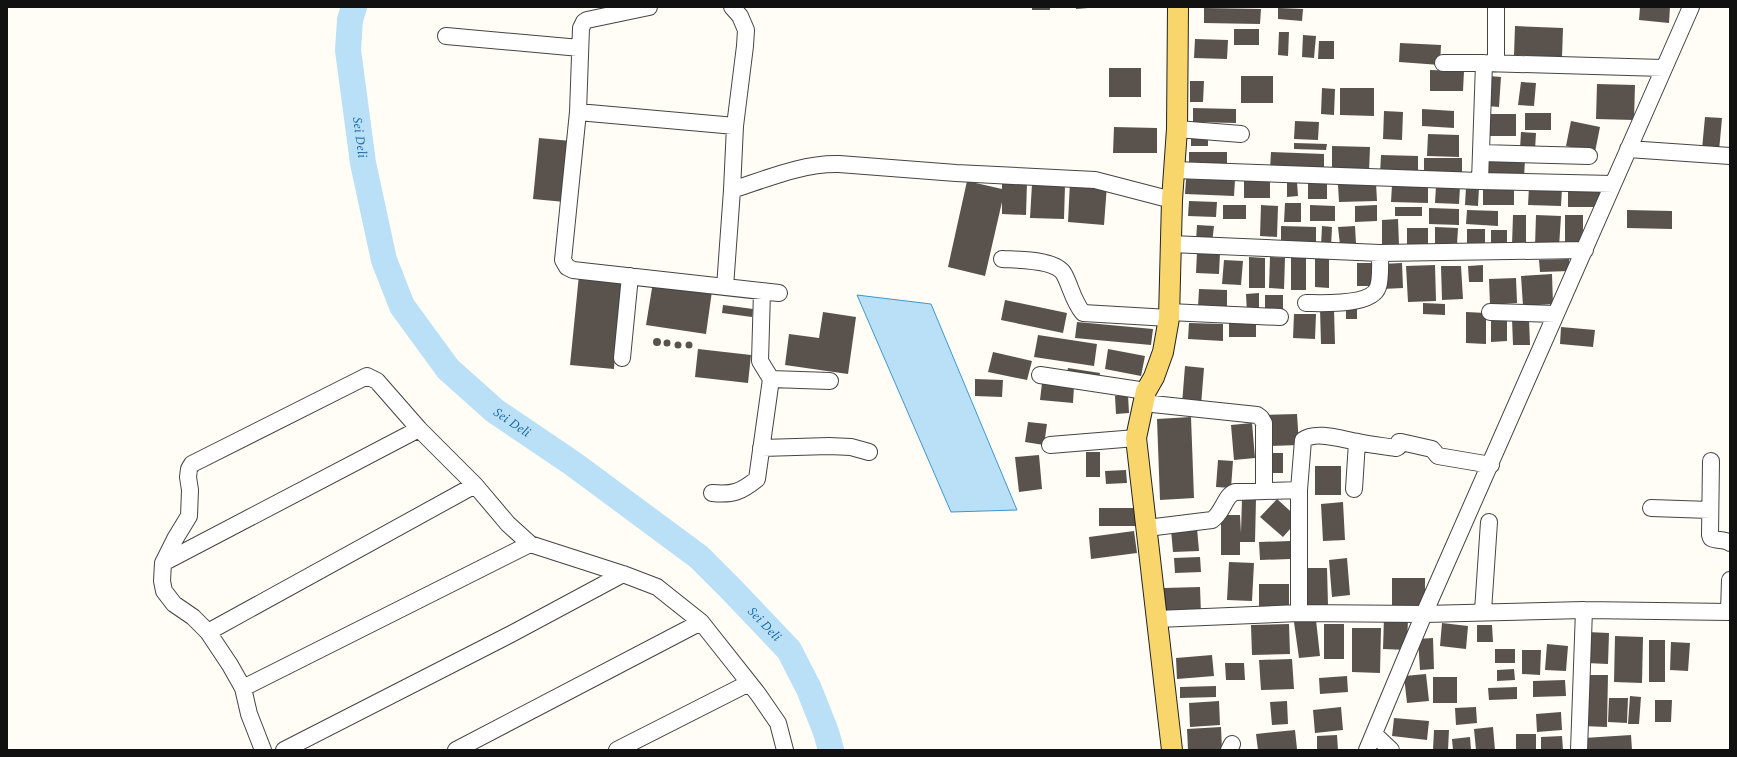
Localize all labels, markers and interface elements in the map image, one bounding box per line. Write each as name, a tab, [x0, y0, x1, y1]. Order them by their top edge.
water label: Sei Deli	[347, 116, 372, 160]
water label: Sei Deli	[489, 403, 535, 443]
water label: Sei Deli	[743, 602, 786, 646]

